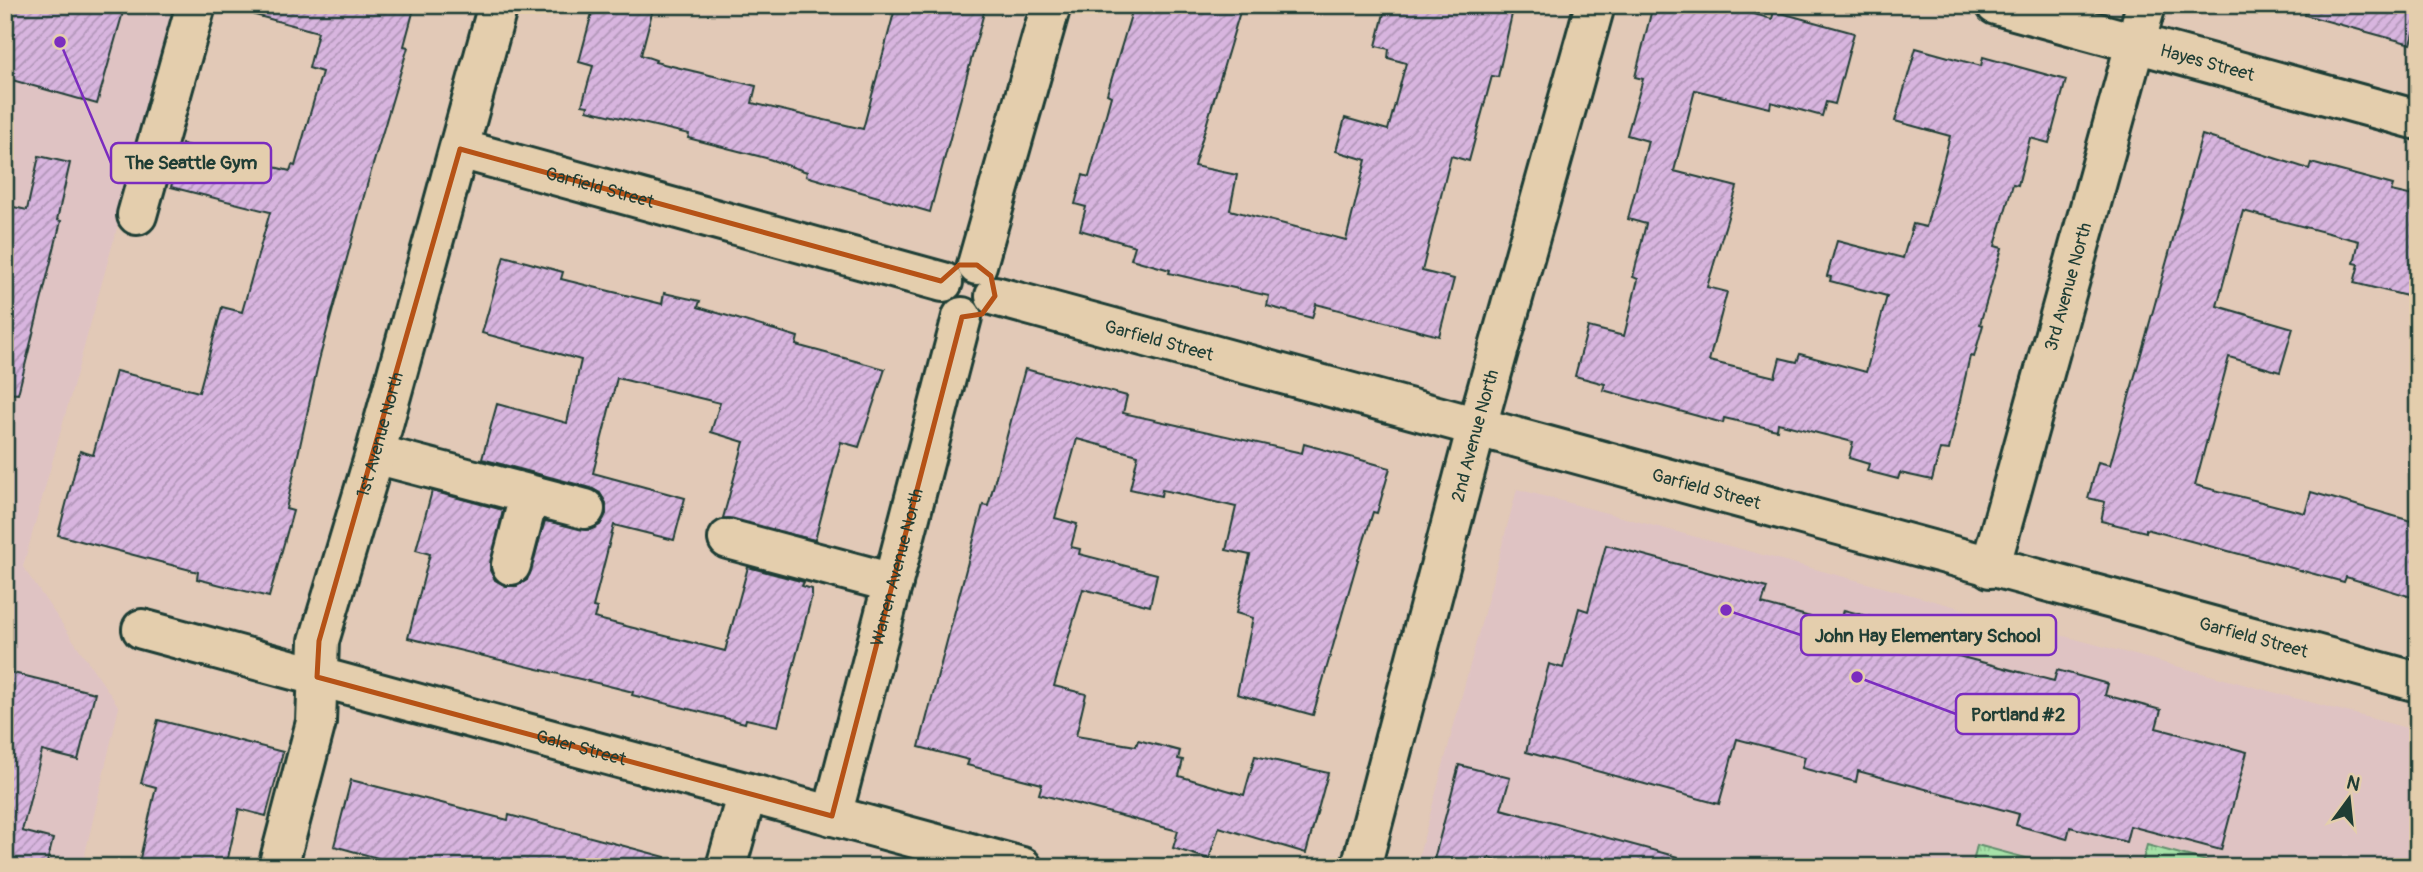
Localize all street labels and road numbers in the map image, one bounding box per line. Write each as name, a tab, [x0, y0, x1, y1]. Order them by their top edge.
street label: Hayes Street	[2157, 39, 2258, 87]
street label: Garfield Street	[543, 162, 658, 214]
street label: 3rd Avenue North	[2039, 220, 2097, 353]
street label: Garfield Street	[1102, 315, 1217, 366]
street label: 2nd Avenue North	[1446, 367, 1504, 504]
street label: 1st Avenue North	[351, 369, 408, 500]
street label: Garfield Street	[1649, 463, 1764, 515]
street label: Warren Avenue North	[865, 486, 928, 649]
street label: Garfield Street	[2196, 612, 2311, 663]
street label: Galer Street	[533, 725, 630, 771]

